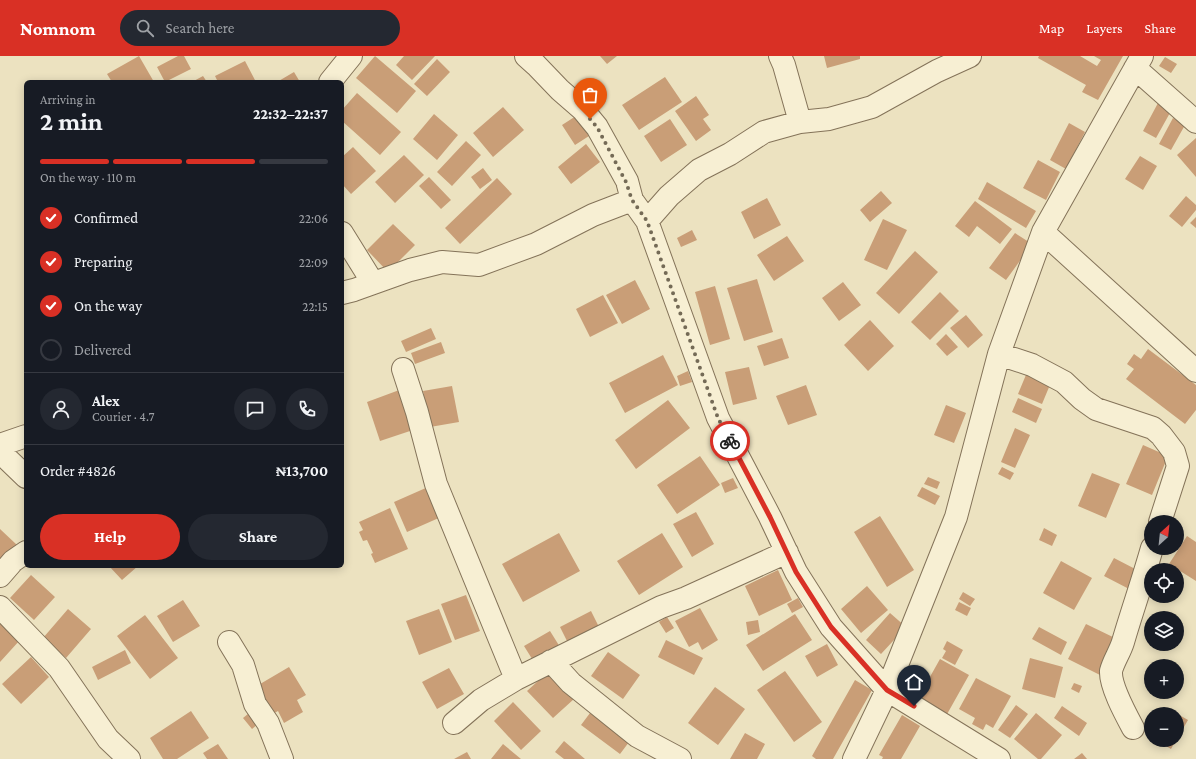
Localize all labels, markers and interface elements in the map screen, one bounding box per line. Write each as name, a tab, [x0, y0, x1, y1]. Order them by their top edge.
search box	[120, 10, 400, 46]
icon: search	[134, 17, 156, 39]
text: Nomnom	[20, 18, 96, 39]
text: Search here	[166, 20, 234, 36]
text: Map	[1039, 20, 1064, 36]
text: Layers	[1086, 20, 1123, 36]
text: Share	[1145, 20, 1176, 36]
pin	[573, 78, 607, 119]
icon: bag	[579, 84, 601, 106]
text: Arriving in	[40, 92, 96, 107]
text: 22:32–22:37	[253, 106, 328, 122]
text: 2 min	[40, 107, 103, 136]
text: On the way · 110 m	[40, 170, 136, 185]
icon: check	[40, 207, 62, 229]
text: Confirmed	[74, 210, 138, 226]
text: 22:06	[299, 211, 328, 226]
icon: check	[40, 251, 62, 273]
text: Preparing	[74, 254, 133, 270]
text: 22:09	[299, 255, 328, 270]
icon: check	[40, 295, 62, 317]
text: On the way	[74, 298, 142, 314]
text: 22:15	[302, 299, 328, 314]
text: Delivered	[74, 342, 131, 358]
button: person	[40, 388, 82, 430]
button: chat	[234, 388, 276, 430]
button: phone	[286, 388, 328, 430]
text: Alex	[92, 393, 120, 409]
text: Courier · 4.7	[92, 409, 155, 424]
courier	[710, 421, 750, 461]
icon: bike	[719, 430, 741, 452]
text: Order #4826	[40, 463, 116, 479]
text: ₦13,700	[276, 463, 328, 479]
button: Help	[40, 514, 180, 560]
button: Share	[188, 514, 328, 560]
north arrow	[1144, 515, 1184, 555]
map controls	[1144, 515, 1184, 747]
button: locate	[1144, 563, 1184, 603]
button: layers	[1144, 611, 1184, 651]
button: +	[1144, 659, 1184, 699]
pin	[897, 665, 931, 706]
icon: home	[903, 671, 925, 693]
button: −	[1144, 707, 1184, 747]

